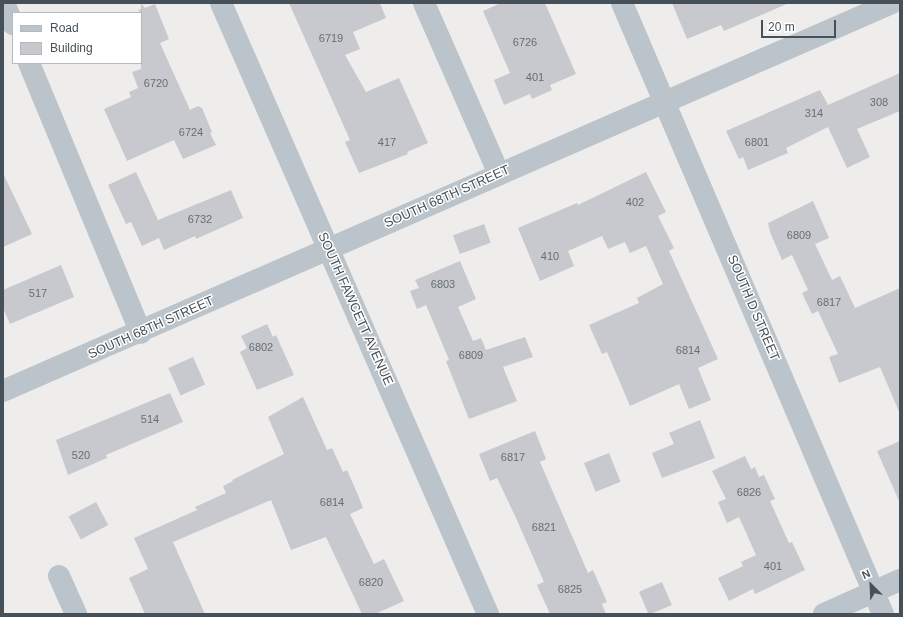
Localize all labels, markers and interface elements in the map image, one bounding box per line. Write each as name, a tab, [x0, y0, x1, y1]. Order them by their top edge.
legend	[12, 12, 142, 64]
scale bar	[763, 12, 838, 38]
text: 20 m	[768, 20, 795, 34]
text: Road	[50, 21, 79, 35]
house number: 6719	[319, 31, 343, 45]
house number: 6726	[513, 35, 537, 49]
text: Building	[50, 41, 93, 55]
house number: 401	[526, 70, 544, 84]
house number: 6720	[144, 76, 168, 90]
house number: 308	[870, 95, 888, 109]
house number: 314	[805, 106, 823, 120]
house number: 6724	[179, 125, 203, 139]
house number: 417	[378, 135, 396, 149]
house number: 6801	[745, 135, 769, 149]
street label: SOUTH 68TH STREET	[382, 162, 512, 232]
house number: 402	[626, 195, 644, 209]
house number: 6732	[188, 212, 212, 226]
house number: 6809	[787, 228, 811, 242]
street label: SOUTH FAWCETT AVENUE	[314, 230, 396, 388]
house number: 410	[541, 249, 559, 263]
street label: SOUTH D STREET	[724, 253, 782, 363]
house number: 6803	[431, 277, 455, 291]
house number: 517	[29, 286, 47, 300]
street label: SOUTH 68TH STREET	[86, 293, 216, 363]
house number: 6817	[817, 295, 841, 309]
house number: 6802	[249, 340, 273, 354]
house number: 6814	[676, 343, 700, 357]
house number: 6809	[459, 348, 483, 362]
house number: 514	[141, 412, 159, 426]
house number: 520	[72, 448, 90, 462]
house number: 6817	[501, 450, 525, 464]
house number: 6826	[737, 485, 761, 499]
house number: 6814	[320, 495, 344, 509]
house number: 6821	[532, 520, 556, 534]
house number: 401	[764, 559, 782, 573]
north arrow	[851, 565, 891, 605]
text: N	[860, 567, 872, 581]
house number: 6820	[359, 575, 383, 589]
house number: 6825	[558, 582, 582, 596]

